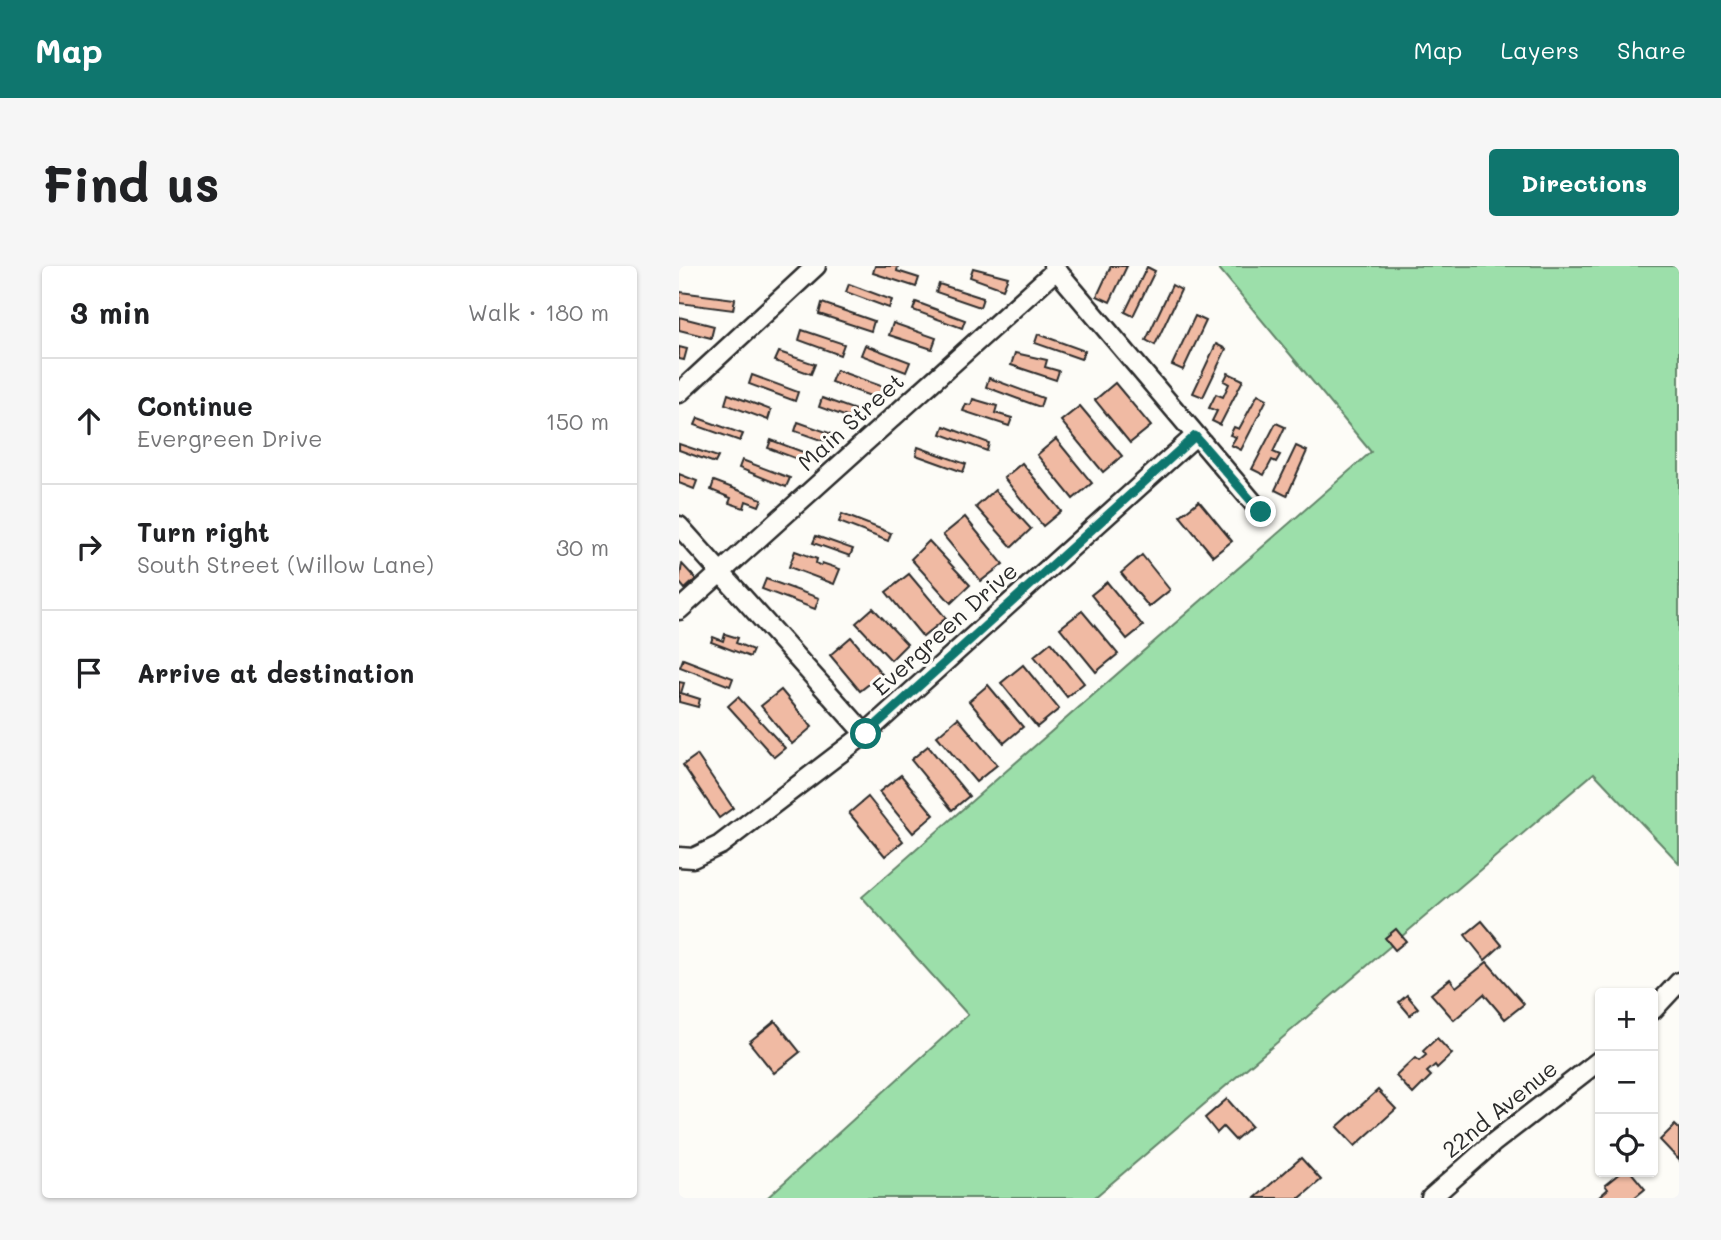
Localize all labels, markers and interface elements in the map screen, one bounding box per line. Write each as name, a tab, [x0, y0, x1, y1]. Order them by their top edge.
text: Map	[35, 28, 103, 71]
text: Map	[1414, 34, 1462, 65]
text: Layers	[1500, 34, 1579, 65]
text: Share	[1617, 34, 1686, 65]
button: Directions	[1489, 149, 1679, 216]
text: Find us	[42, 151, 220, 214]
text: 3 min	[70, 292, 150, 332]
text: Walk · 180 m	[468, 297, 609, 327]
street label: Main Street	[791, 366, 910, 477]
text: Continue	[137, 389, 253, 423]
icon: ahead	[70, 402, 108, 440]
text: 150 m	[545, 406, 609, 436]
text: Evergreen Drive	[137, 423, 322, 453]
route end	[1245, 496, 1276, 527]
text: Turn right	[137, 515, 270, 549]
icon: right	[70, 528, 108, 566]
text: 30 m	[556, 532, 609, 562]
text: South Street (Willow Lane)	[137, 549, 434, 579]
street label: Evergreen Drive	[865, 555, 1023, 701]
icon: arrive	[70, 654, 108, 692]
text: Arrive at destination	[137, 656, 414, 690]
route start	[850, 718, 881, 749]
map controls	[1595, 988, 1658, 1177]
button: +	[1595, 988, 1658, 1051]
button: −	[1595, 1051, 1658, 1114]
street label: 22nd Avenue	[1436, 1053, 1563, 1164]
button: locate	[1595, 1114, 1658, 1177]

